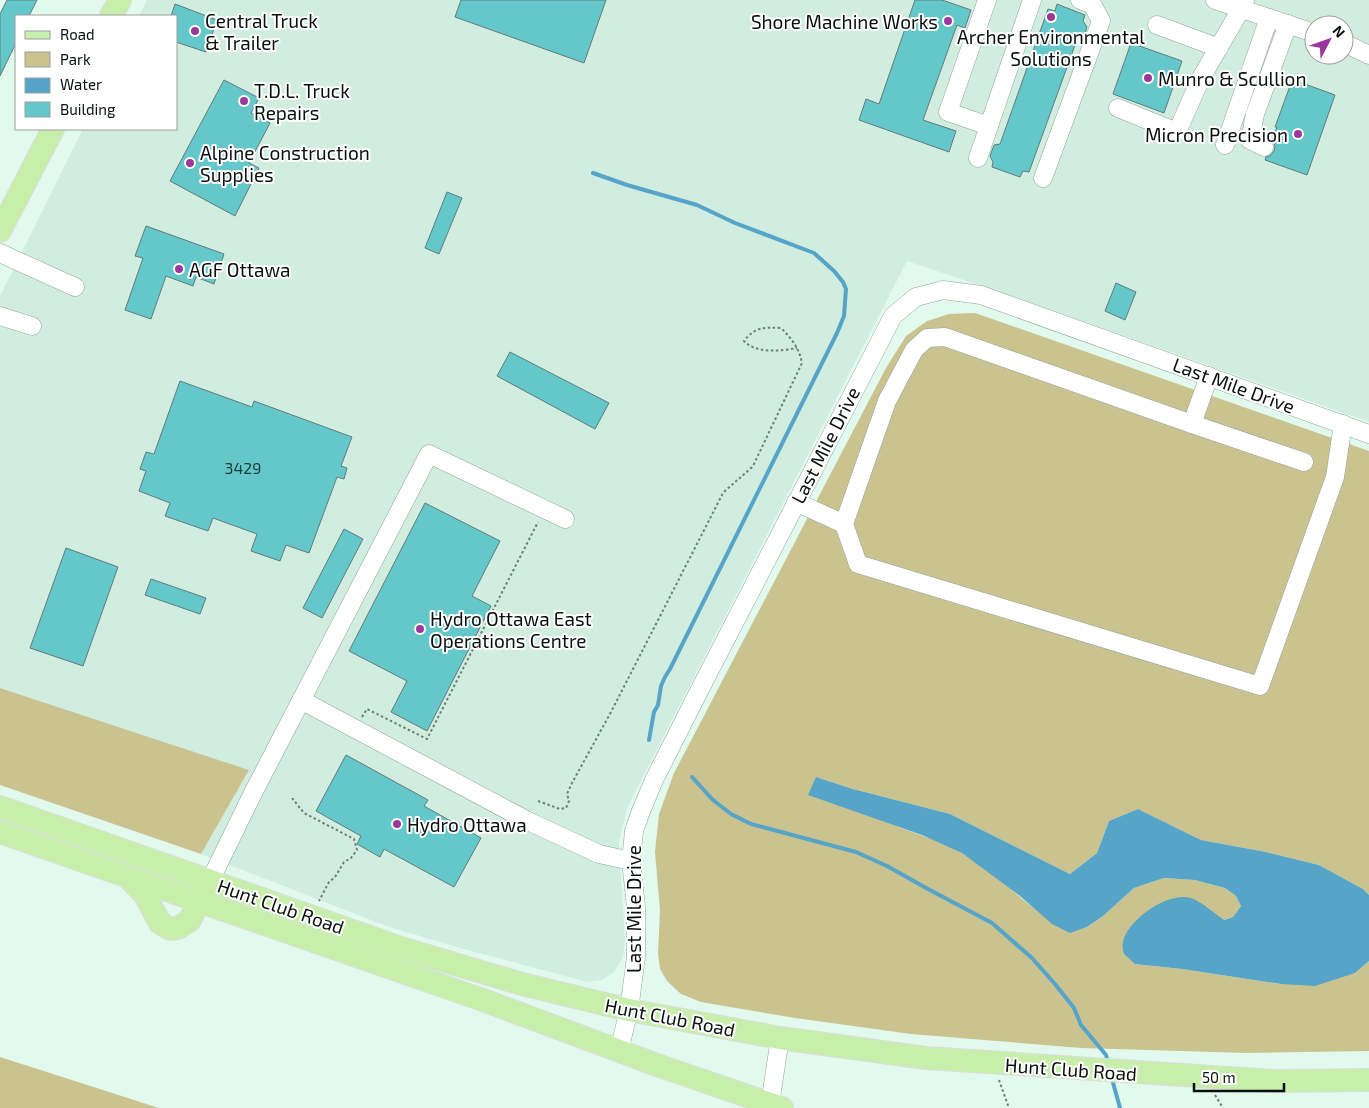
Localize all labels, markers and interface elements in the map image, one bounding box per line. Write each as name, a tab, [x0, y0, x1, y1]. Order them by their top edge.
place label: Central Truck & Trailer	[205, 9, 318, 54]
place label: Shore Machine Works	[751, 10, 938, 33]
marker: Archer Environmental Solutions	[1045, 11, 1057, 23]
legend	[15, 15, 178, 130]
marker: Shore Machine Works	[942, 15, 954, 27]
north arrow	[1304, 15, 1354, 65]
text: N	[1329, 22, 1349, 41]
text: Road	[60, 25, 95, 43]
marker: Central Truck & Trailer	[189, 25, 201, 37]
place label: Archer Environmental Solutions	[957, 25, 1145, 70]
text: Park	[60, 50, 91, 68]
place label: Munro & Scullion	[1158, 67, 1306, 90]
marker: Munro & Scullion	[1142, 72, 1154, 84]
text: Water	[60, 75, 102, 93]
place label: T.D.L. Truck Repairs	[254, 79, 350, 124]
marker: T.D.L. Truck Repairs	[238, 95, 250, 107]
text: Building	[60, 100, 116, 118]
place label: Micron Precision	[1145, 123, 1288, 146]
marker: Micron Precision	[1292, 128, 1304, 140]
place label: Alpine Construction Supplies	[200, 141, 370, 186]
marker: Alpine Construction Supplies	[184, 157, 196, 169]
place label: AGF Ottawa	[189, 258, 290, 281]
marker: AGF Ottawa	[173, 263, 185, 275]
street label: Last Mile Drive	[1170, 352, 1298, 418]
street label: Last Mile Drive	[786, 383, 864, 507]
house number: 3429	[225, 458, 261, 477]
place label: Hydro Ottawa East Operations Centre	[430, 607, 592, 652]
marker: Hydro Ottawa East Operations Centre	[414, 623, 426, 635]
place label: Hydro Ottawa	[407, 813, 527, 836]
marker: Hydro Ottawa	[391, 818, 403, 830]
street label: Last Mile Drive	[622, 845, 645, 973]
street label: Hunt Club Road	[215, 874, 347, 938]
street label: Hunt Club Road	[603, 993, 737, 1041]
street label: Hunt Club Road	[1004, 1053, 1138, 1085]
scale bar	[1194, 1060, 1284, 1092]
text: 50 m	[1202, 1068, 1236, 1086]

